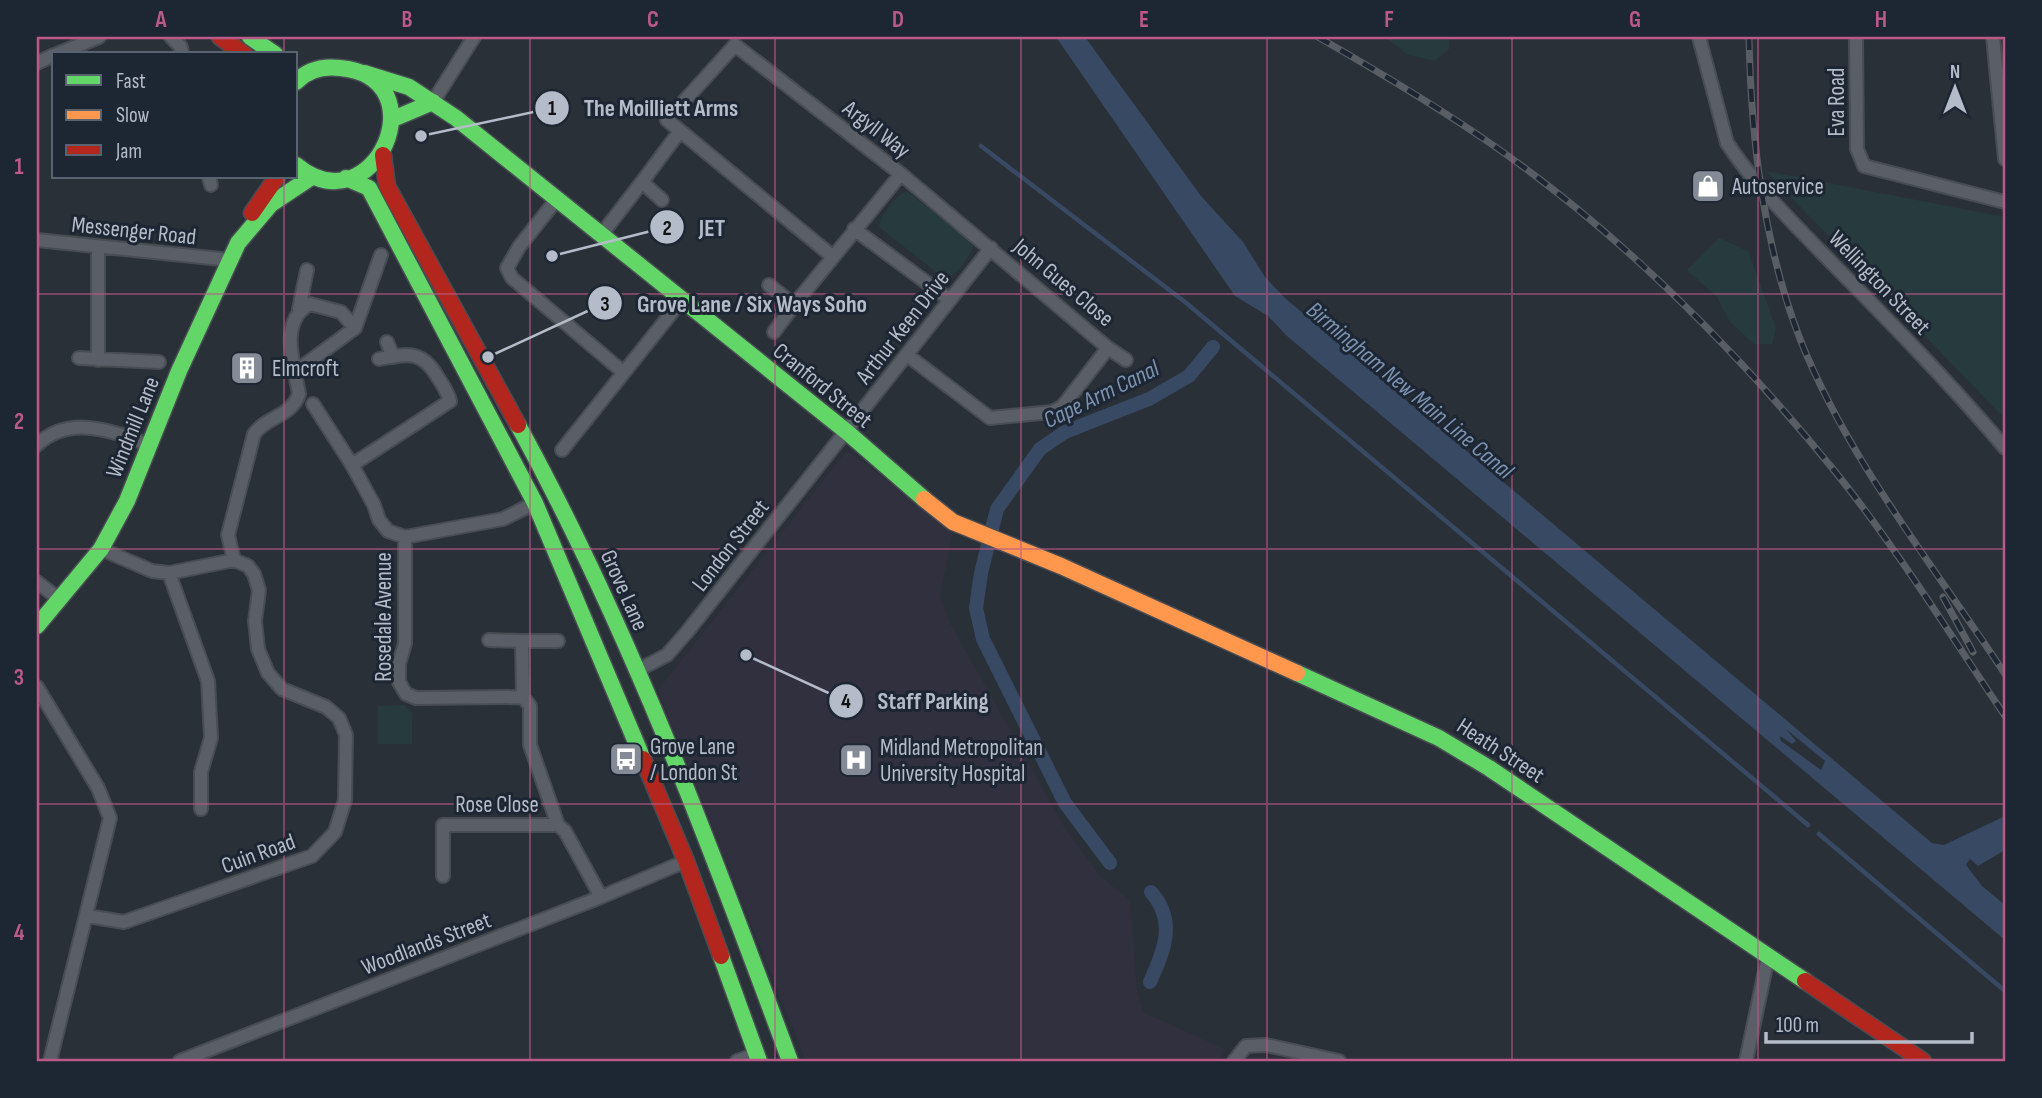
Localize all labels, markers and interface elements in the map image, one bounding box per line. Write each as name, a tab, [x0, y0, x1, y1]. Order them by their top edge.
text: A	[155, 6, 168, 34]
text: B	[402, 6, 413, 34]
text: C	[647, 6, 659, 34]
text: D	[892, 6, 904, 34]
text: E	[1139, 6, 1149, 34]
text: F	[1384, 6, 1394, 34]
text: G	[1629, 6, 1641, 34]
text: H	[1875, 6, 1887, 34]
legend	[52, 52, 298, 178]
north arrow	[1920, 52, 1990, 122]
text: N	[1950, 61, 1960, 84]
street label: Eva Road	[1823, 68, 1851, 136]
text: Fast	[116, 69, 146, 94]
callout: The Moilliett Arms	[535, 85, 752, 130]
text: The Moilliett Arms	[584, 94, 738, 123]
street label: Argyll Way	[836, 94, 916, 165]
text: 1	[548, 96, 556, 121]
text: Slow	[116, 103, 150, 128]
text: Jam	[115, 139, 142, 164]
text: 1	[14, 153, 24, 181]
shop icon: Autoservice	[1689, 167, 1727, 205]
place label: Autoservice	[1731, 173, 1824, 201]
callout: JET	[650, 205, 739, 250]
street label: Messenger Road	[70, 211, 198, 251]
text: JET	[698, 214, 725, 243]
text: 2	[662, 216, 672, 241]
street label: Wellington Street	[1822, 225, 1936, 341]
street label: John Gues Close	[1007, 232, 1119, 333]
street label: Arthur Keen Drive	[849, 265, 956, 391]
callout: Grove Lane / Six Ways Soho	[588, 281, 881, 326]
text: Grove Lane / Six Ways Soho	[637, 290, 867, 319]
text: 3	[600, 292, 610, 317]
water label: Birmingham New Main Line Canal	[1300, 295, 1519, 486]
street label: Cranford Street	[767, 337, 878, 434]
building icon: Elmcroft	[228, 349, 266, 387]
water label: Cape Arm Canal	[1039, 354, 1164, 435]
place label: Elmcroft	[272, 355, 339, 383]
street label: Windmill Lane	[100, 373, 166, 482]
text: 2	[14, 408, 24, 436]
street label: London Street	[686, 494, 775, 597]
street label: Grove Lane	[594, 546, 654, 635]
street label: Rosedale Avenue	[370, 552, 398, 682]
text: 3	[14, 664, 24, 692]
callout: Staff Parking	[829, 679, 1003, 724]
text: Staff Parking	[878, 687, 988, 716]
text: 4	[841, 689, 851, 714]
street label: Heath Street	[1451, 712, 1550, 789]
place label: Grove Lane / London St	[650, 733, 738, 787]
place label: Midland Metropolitan University Hospital	[880, 734, 1043, 788]
bus stop icon: Grove Lane / London St	[607, 740, 645, 778]
hospital icon: Midland Metropolitan University Hospital	[837, 741, 875, 779]
street label: Rose Close	[455, 791, 539, 819]
street label: Cuin Road	[217, 828, 299, 880]
street label: Woodlands Street	[358, 906, 495, 981]
text: 4	[14, 919, 25, 947]
scale bar	[1766, 1000, 1972, 1044]
text: 100 m	[1776, 1013, 1819, 1038]

